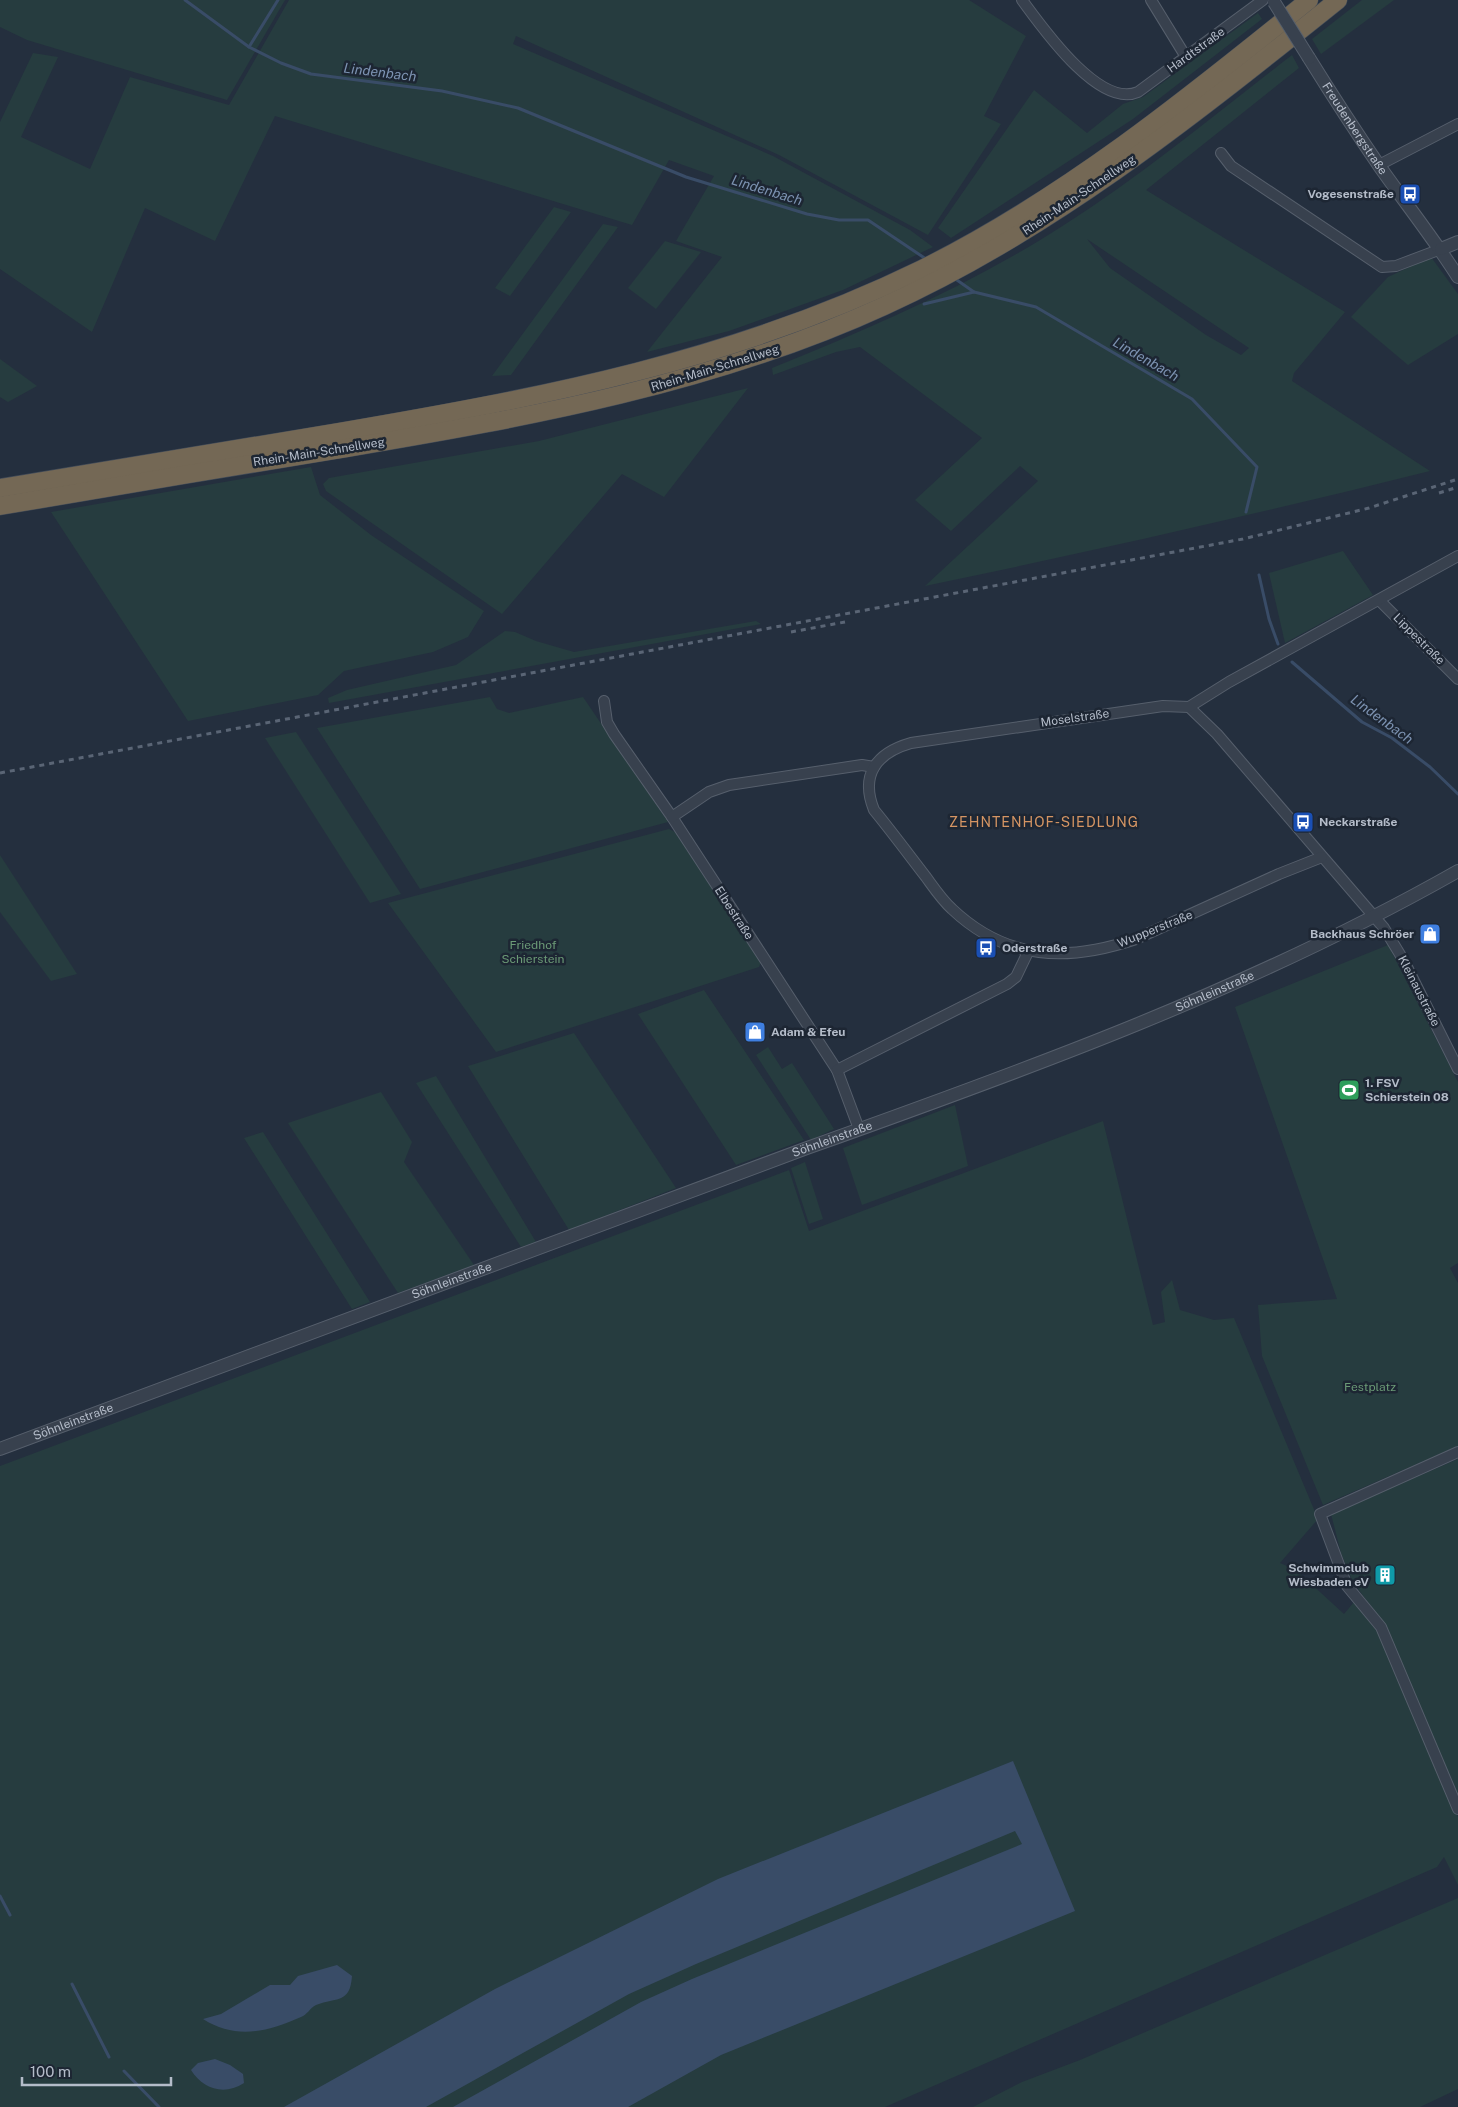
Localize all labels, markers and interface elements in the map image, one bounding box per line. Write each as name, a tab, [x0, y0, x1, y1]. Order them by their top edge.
street label: Hardtstraße	[1164, 24, 1228, 76]
water label: Lindenbach	[343, 60, 417, 84]
street label: Freudenbergstraße	[1319, 80, 1390, 178]
street label: Rhein-Main-Schnellweg	[1020, 152, 1138, 238]
water label: Lindenbach	[730, 172, 804, 208]
bus stop icon: Vogesenstraße	[1398, 182, 1422, 206]
place label: Vogesenstraße	[1307, 187, 1394, 201]
water label: Lindenbach	[1110, 334, 1182, 384]
street label: Rhein-Main-Schnellweg	[649, 342, 781, 394]
street label: Rhein-Main-Schnellweg	[252, 435, 386, 469]
street label: Lippestraße	[1390, 610, 1448, 668]
water label: Lindenbach	[1348, 691, 1416, 747]
street label: Moselstraße	[1040, 706, 1110, 730]
bus stop icon: Neckarstraße	[1291, 810, 1315, 834]
district label: ZEHNTENHOF-SIEDLUNG	[949, 814, 1139, 830]
place label: Neckarstraße	[1319, 815, 1398, 829]
street label: Elbestraße	[712, 884, 756, 942]
street label: Wupperstraße	[1115, 907, 1195, 950]
shop icon: Backhaus Schröer	[1418, 922, 1442, 946]
place label: Backhaus Schröer	[1310, 927, 1414, 941]
bus stop icon: Oderstraße	[974, 936, 998, 960]
park label: Friedhof Schierstein	[501, 938, 565, 966]
place label: Oderstraße	[1002, 941, 1068, 955]
street label: Kleinaustraße	[1395, 953, 1443, 1029]
street label: Söhnleinstraße	[1173, 968, 1256, 1015]
shop icon: Adam & Efeu	[743, 1020, 767, 1044]
place label: Adam & Efeu	[771, 1025, 846, 1039]
place label: 1. FSV Schierstein 08	[1365, 1076, 1449, 1104]
sports icon: 1. FSV Schierstein 08	[1337, 1078, 1361, 1102]
street label: Söhnleinstraße	[790, 1118, 874, 1160]
street label: Söhnleinstraße	[410, 1259, 494, 1302]
park label: Festplatz	[1344, 1380, 1396, 1394]
street label: Söhnleinstraße	[31, 1400, 115, 1443]
place label: Schwimmclub Wiesbaden eV	[1288, 1561, 1370, 1589]
building icon: Schwimmclub Wiesbaden eV	[1373, 1563, 1397, 1587]
scale bar	[22, 2054, 171, 2086]
text: 100 m	[30, 2063, 71, 2080]

